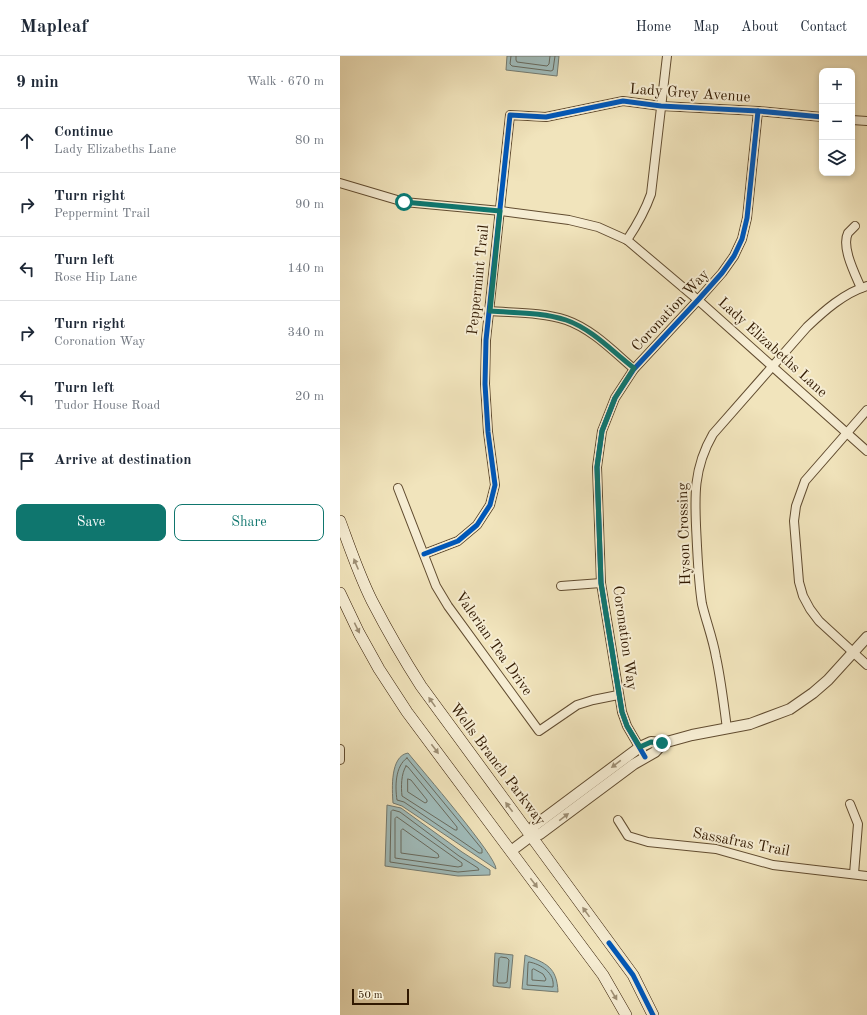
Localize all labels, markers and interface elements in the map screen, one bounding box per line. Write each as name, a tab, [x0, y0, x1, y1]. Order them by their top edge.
text: Mapleaf	[20, 18, 88, 37]
text: Home	[636, 20, 671, 34]
text: Map	[693, 20, 719, 34]
text: About	[741, 20, 778, 34]
text: Contact	[800, 20, 847, 34]
map controls	[819, 68, 855, 176]
button: +	[819, 68, 855, 104]
text: 9 min	[16, 74, 59, 91]
text: Walk · 670 m	[247, 75, 324, 88]
street label: Lady Grey Avenue	[629, 82, 751, 106]
button: −	[819, 104, 855, 140]
text: Continue	[54, 125, 113, 140]
icon: ahead	[16, 130, 38, 152]
text: 80 m	[295, 134, 324, 147]
button: layers	[819, 140, 855, 176]
text: Lady Elizabeths Lane	[54, 143, 176, 156]
text: Turn right	[54, 189, 125, 204]
route start	[395, 193, 413, 211]
icon: right	[16, 194, 38, 216]
text: 90 m	[295, 198, 324, 211]
text: Peppermint Trail	[54, 207, 150, 220]
street label: Peppermint Trail	[466, 224, 492, 336]
text: Turn left	[54, 253, 114, 268]
icon: left	[16, 258, 38, 280]
text: 140 m	[287, 262, 324, 275]
street label: Coronation Way	[630, 267, 713, 355]
text: Rose Hip Lane	[54, 271, 137, 284]
street label: Lady Elizabeths Lane	[715, 295, 830, 401]
text: Turn right	[54, 317, 125, 332]
icon: right	[16, 322, 38, 344]
text: 340 m	[287, 326, 324, 339]
text: Coronation Way	[54, 335, 146, 348]
text: Turn left	[54, 381, 114, 396]
icon: left	[16, 386, 38, 408]
text: 20 m	[295, 390, 324, 403]
text: Tudor House Road	[54, 399, 160, 412]
icon: arrive	[16, 450, 38, 472]
text: Arrive at destination	[54, 453, 192, 468]
street label: Hyson Crossing	[676, 482, 694, 586]
button: Save	[16, 504, 166, 541]
button: Share	[174, 504, 324, 541]
one-way arrow	[353, 558, 359, 569]
street label: Coronation Way	[609, 585, 639, 691]
street label: Valerian Tea Drive	[452, 589, 534, 699]
one-way arrow	[354, 623, 360, 634]
one-way arrow	[428, 697, 436, 708]
street label: Wells Branch Parkway	[446, 701, 548, 829]
route end	[653, 734, 671, 752]
one-way arrow	[431, 744, 439, 755]
one-way arrow	[611, 760, 621, 768]
one-way arrow	[506, 802, 514, 812]
one-way arrow	[559, 813, 569, 821]
street label: Sassafras Trail	[691, 826, 791, 860]
one-way arrow	[530, 877, 538, 888]
one-way arrow	[582, 906, 590, 917]
scale bar	[352, 987, 409, 1006]
one-way arrow	[611, 989, 618, 1001]
text: 50 m	[358, 990, 383, 1001]

